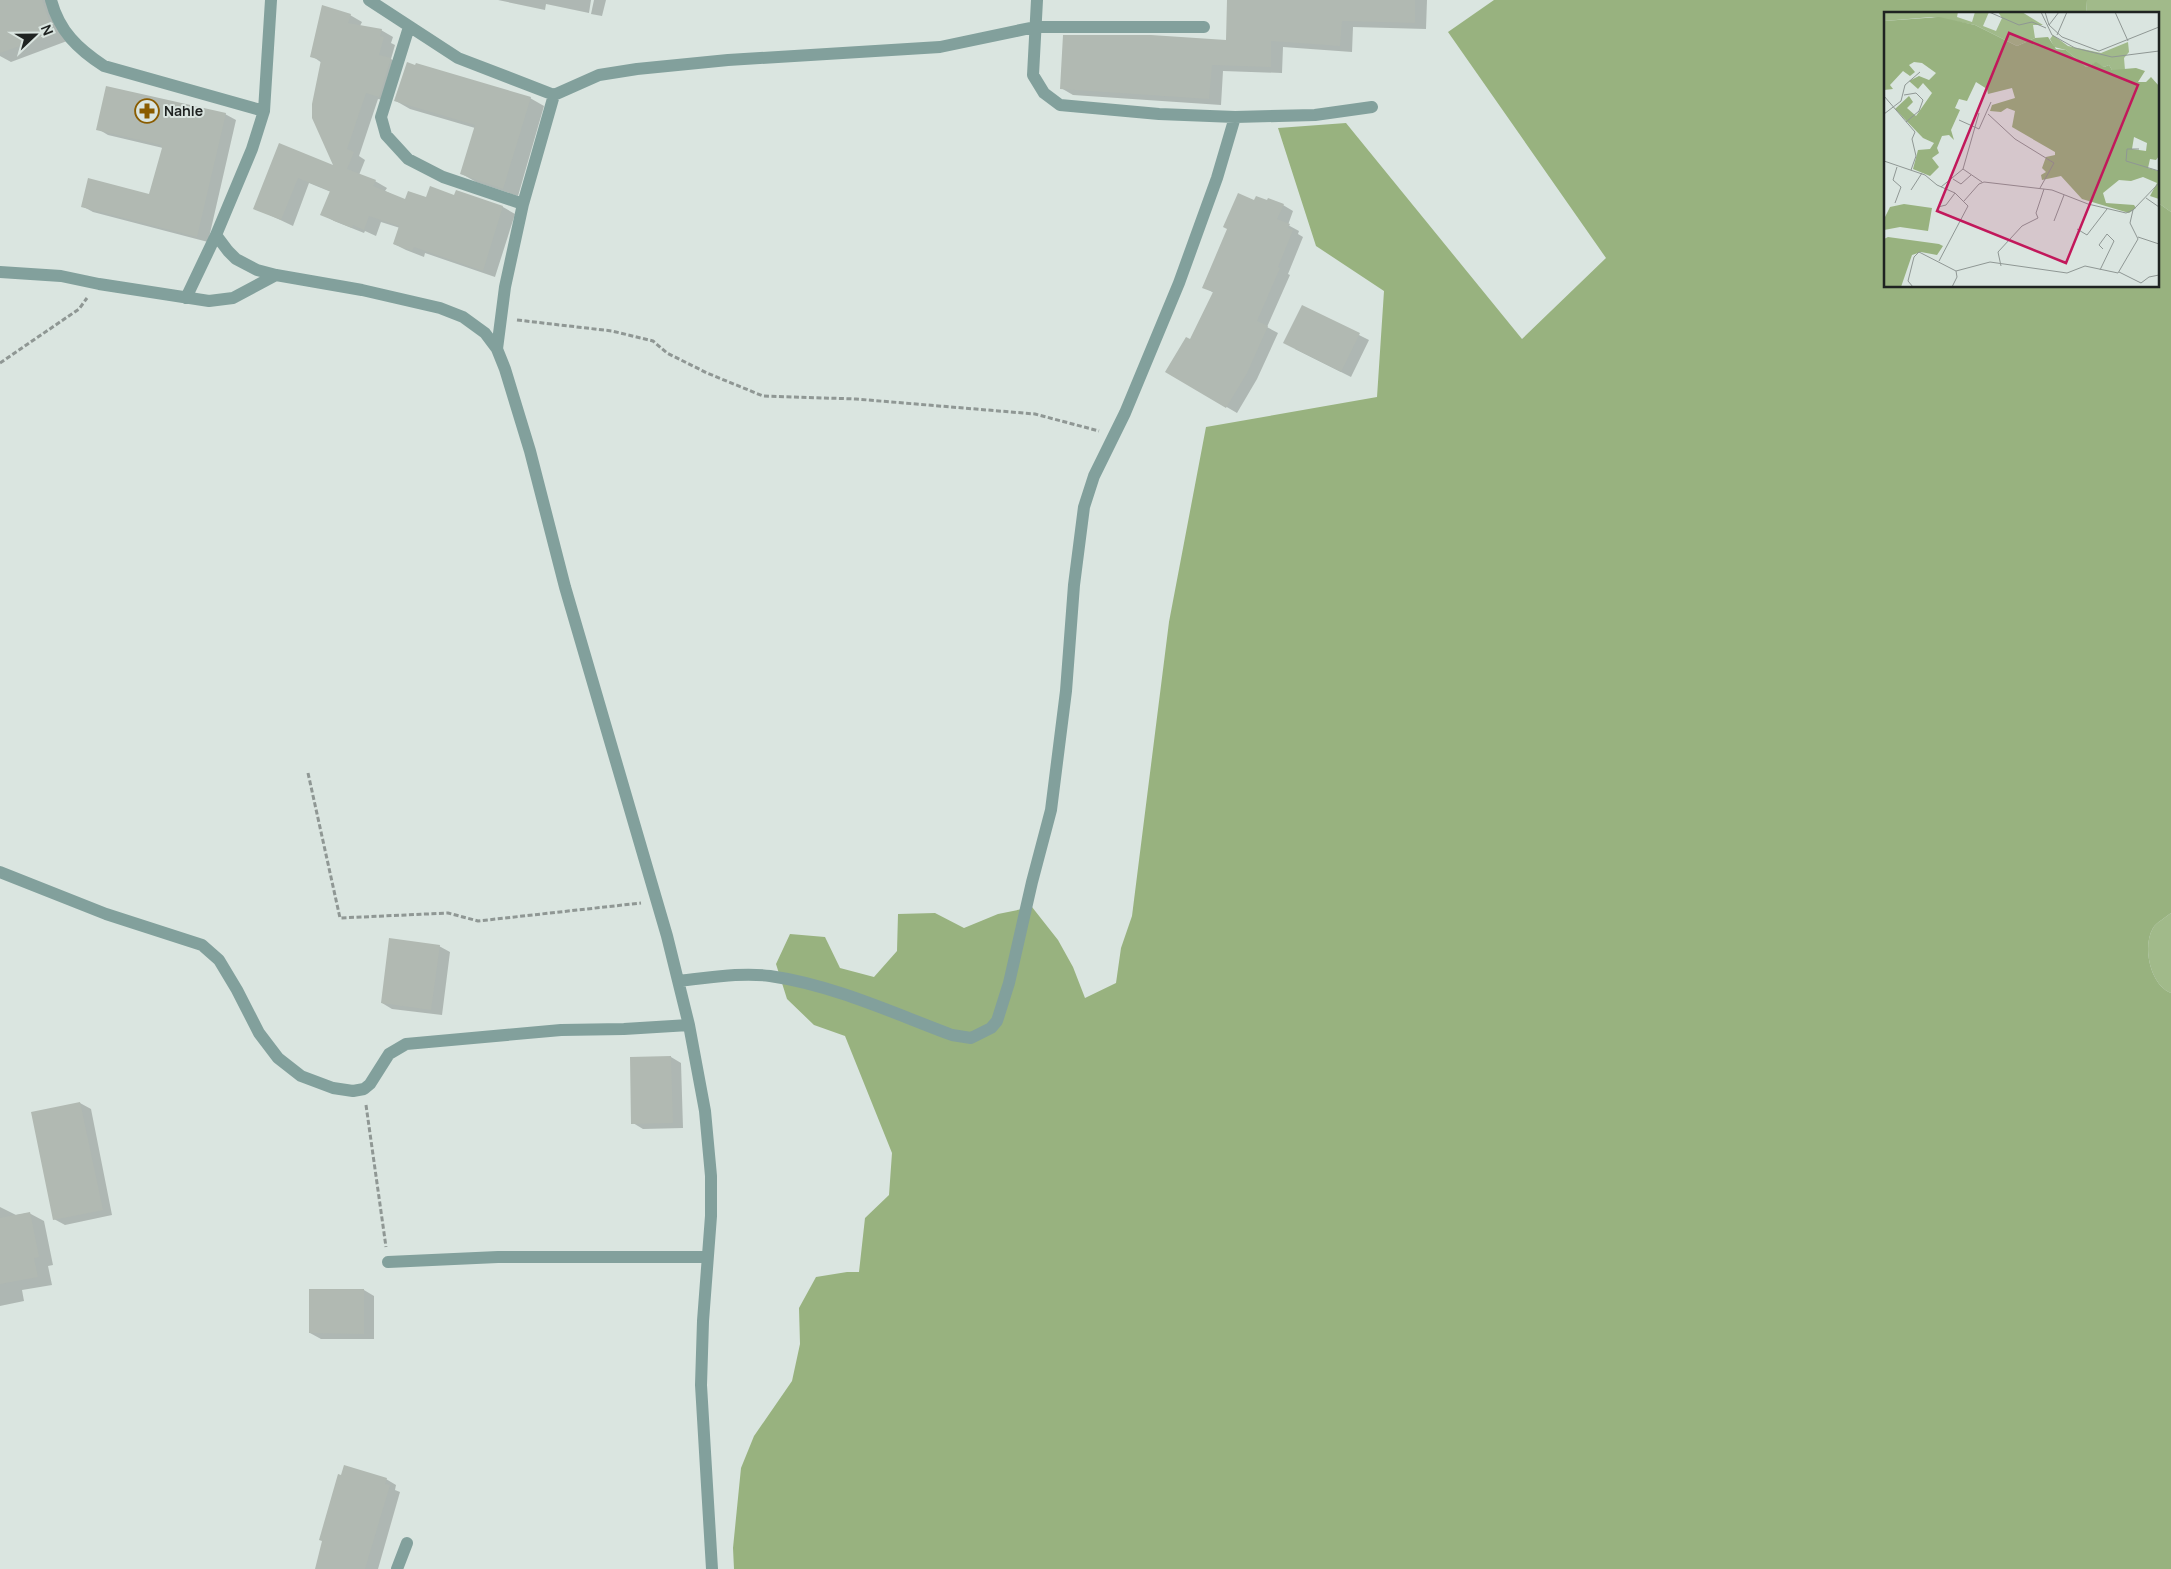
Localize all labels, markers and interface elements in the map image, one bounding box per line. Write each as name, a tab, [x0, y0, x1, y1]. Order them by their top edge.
north arrow	[10, 10, 60, 60]
inset map	[1884, 12, 2158, 288]
text: N	[37, 22, 58, 38]
pharmacy icon: Nahle	[134, 98, 160, 124]
place label: Nahle	[164, 101, 203, 120]

